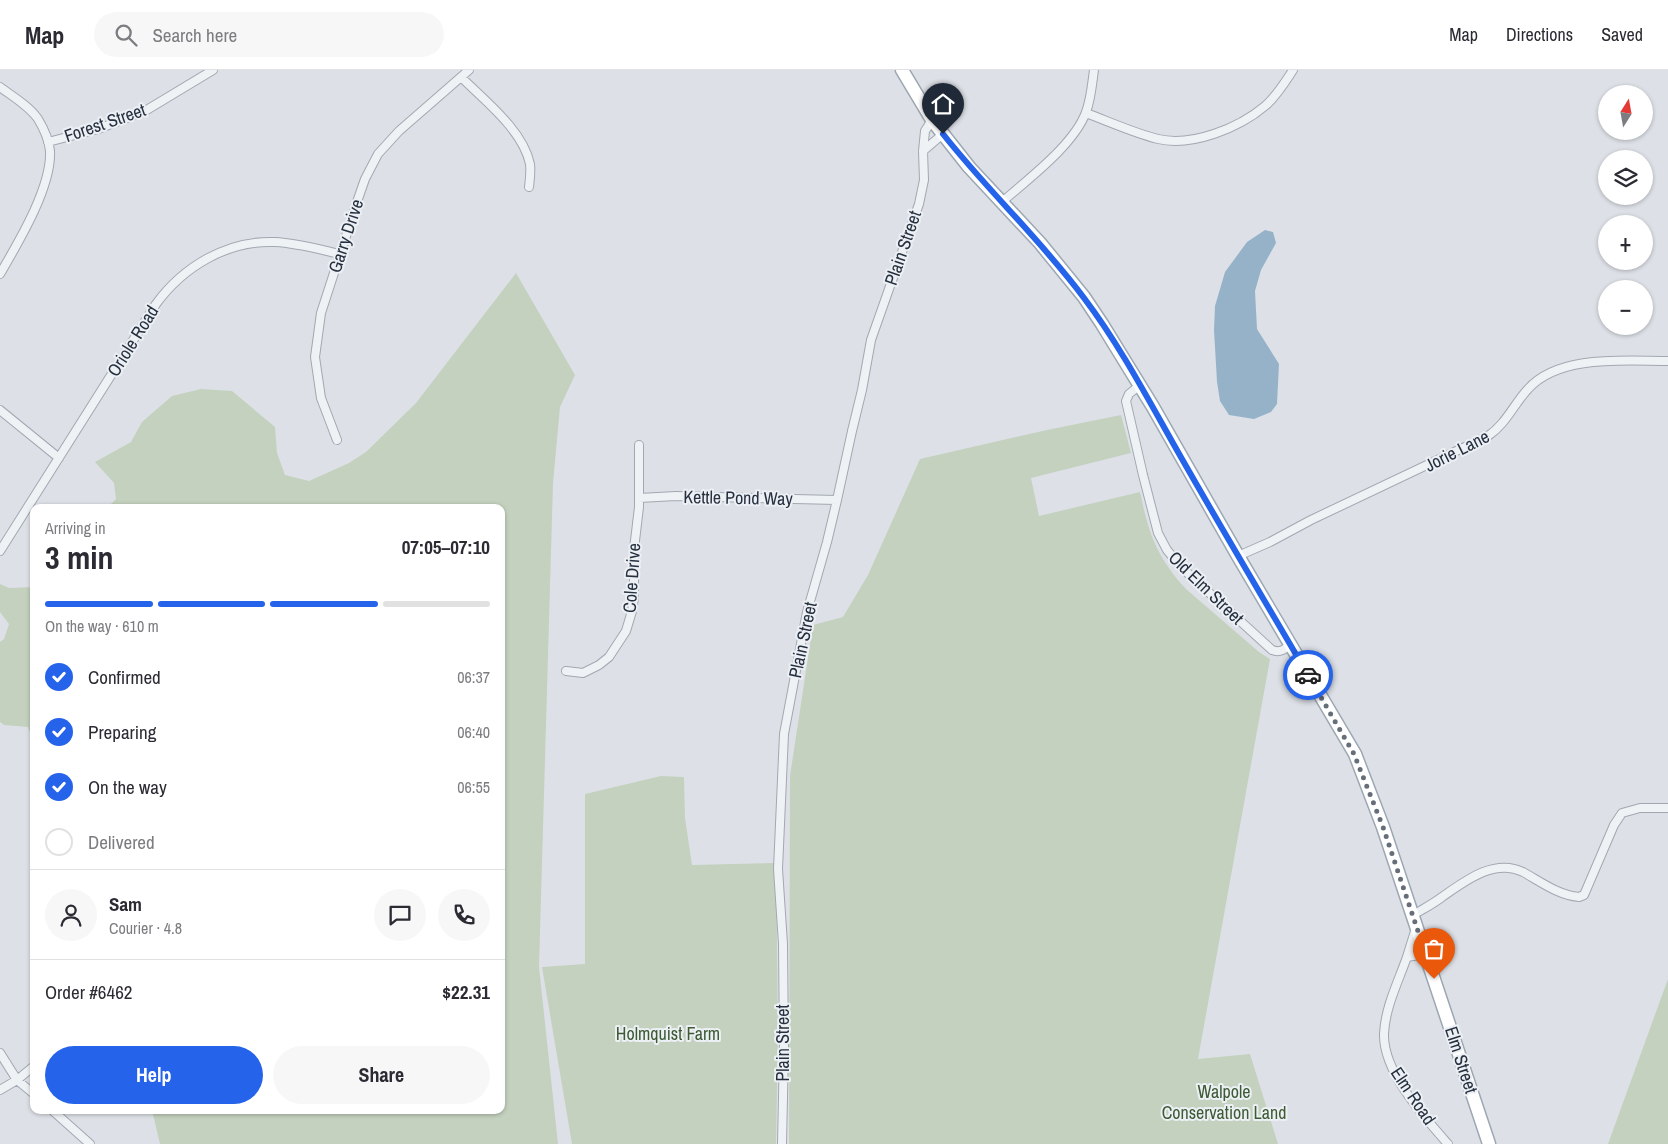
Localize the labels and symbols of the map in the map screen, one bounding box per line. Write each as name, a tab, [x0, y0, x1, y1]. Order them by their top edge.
pin	[922, 83, 964, 134]
north arrow	[1598, 85, 1652, 140]
street label: Forest Street	[61, 97, 149, 148]
street label: Garry Drive	[322, 196, 369, 276]
street label: Plain Street	[878, 207, 927, 288]
street label: Oriole Road	[101, 300, 164, 381]
street label: Jorie Lane	[1420, 424, 1494, 478]
street label: Kettle Pond Way	[683, 484, 794, 511]
street label: Cole Drive	[617, 542, 646, 614]
street label: Old Elm Street	[1163, 545, 1250, 630]
street label: Plain Street	[782, 600, 823, 680]
courier	[1283, 650, 1333, 700]
pin	[1413, 928, 1455, 979]
street label: Plain Street	[770, 1004, 795, 1082]
park label: Holmquist Farm	[616, 1021, 720, 1046]
street label: Elm Street	[1439, 1023, 1484, 1096]
street label: Elm Road	[1385, 1062, 1442, 1130]
park label: Walpole Conservation Land	[1162, 1079, 1286, 1125]

